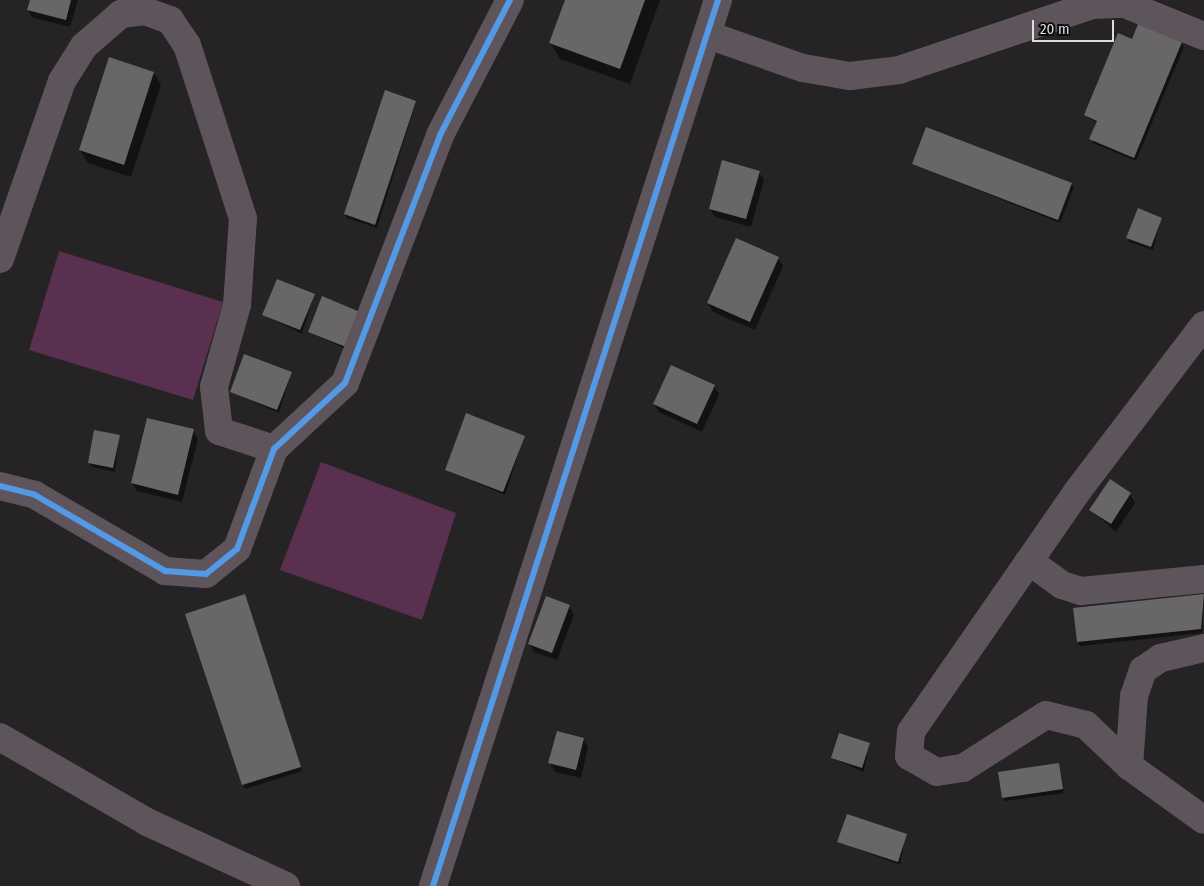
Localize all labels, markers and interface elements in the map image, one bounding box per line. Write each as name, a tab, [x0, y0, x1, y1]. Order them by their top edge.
scale bar	[1034, 10, 1116, 42]
text: 20 m	[1040, 20, 1070, 38]

